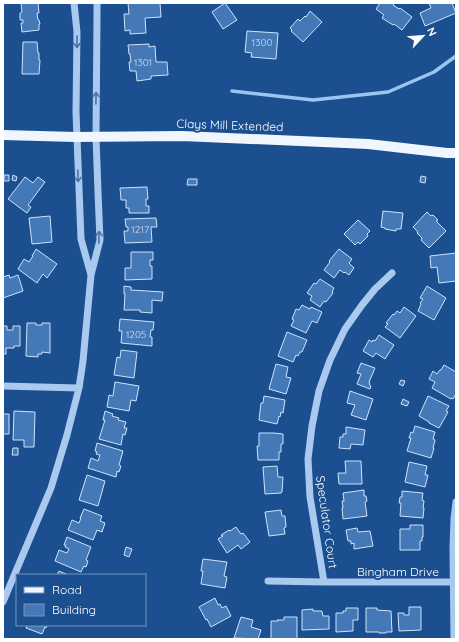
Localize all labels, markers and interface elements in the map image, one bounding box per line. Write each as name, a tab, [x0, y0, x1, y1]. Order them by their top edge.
north arrow	[403, 16, 443, 56]
text: N	[424, 25, 440, 38]
one-way arrow	[73, 35, 81, 48]
house number: 1300	[252, 36, 272, 49]
house number: 1301	[134, 56, 152, 69]
one-way arrow	[93, 92, 100, 105]
street label: Clays Mill Extended	[176, 116, 284, 134]
one-way arrow	[74, 169, 81, 182]
house number: 1217	[131, 223, 149, 236]
one-way arrow	[96, 231, 103, 244]
house number: 1205	[126, 328, 146, 341]
street label: Speculator Court	[313, 475, 341, 569]
street label: Bingham Drive	[357, 564, 439, 579]
legend	[16, 574, 146, 626]
text: Road	[52, 582, 82, 597]
text: Building	[52, 602, 96, 617]

